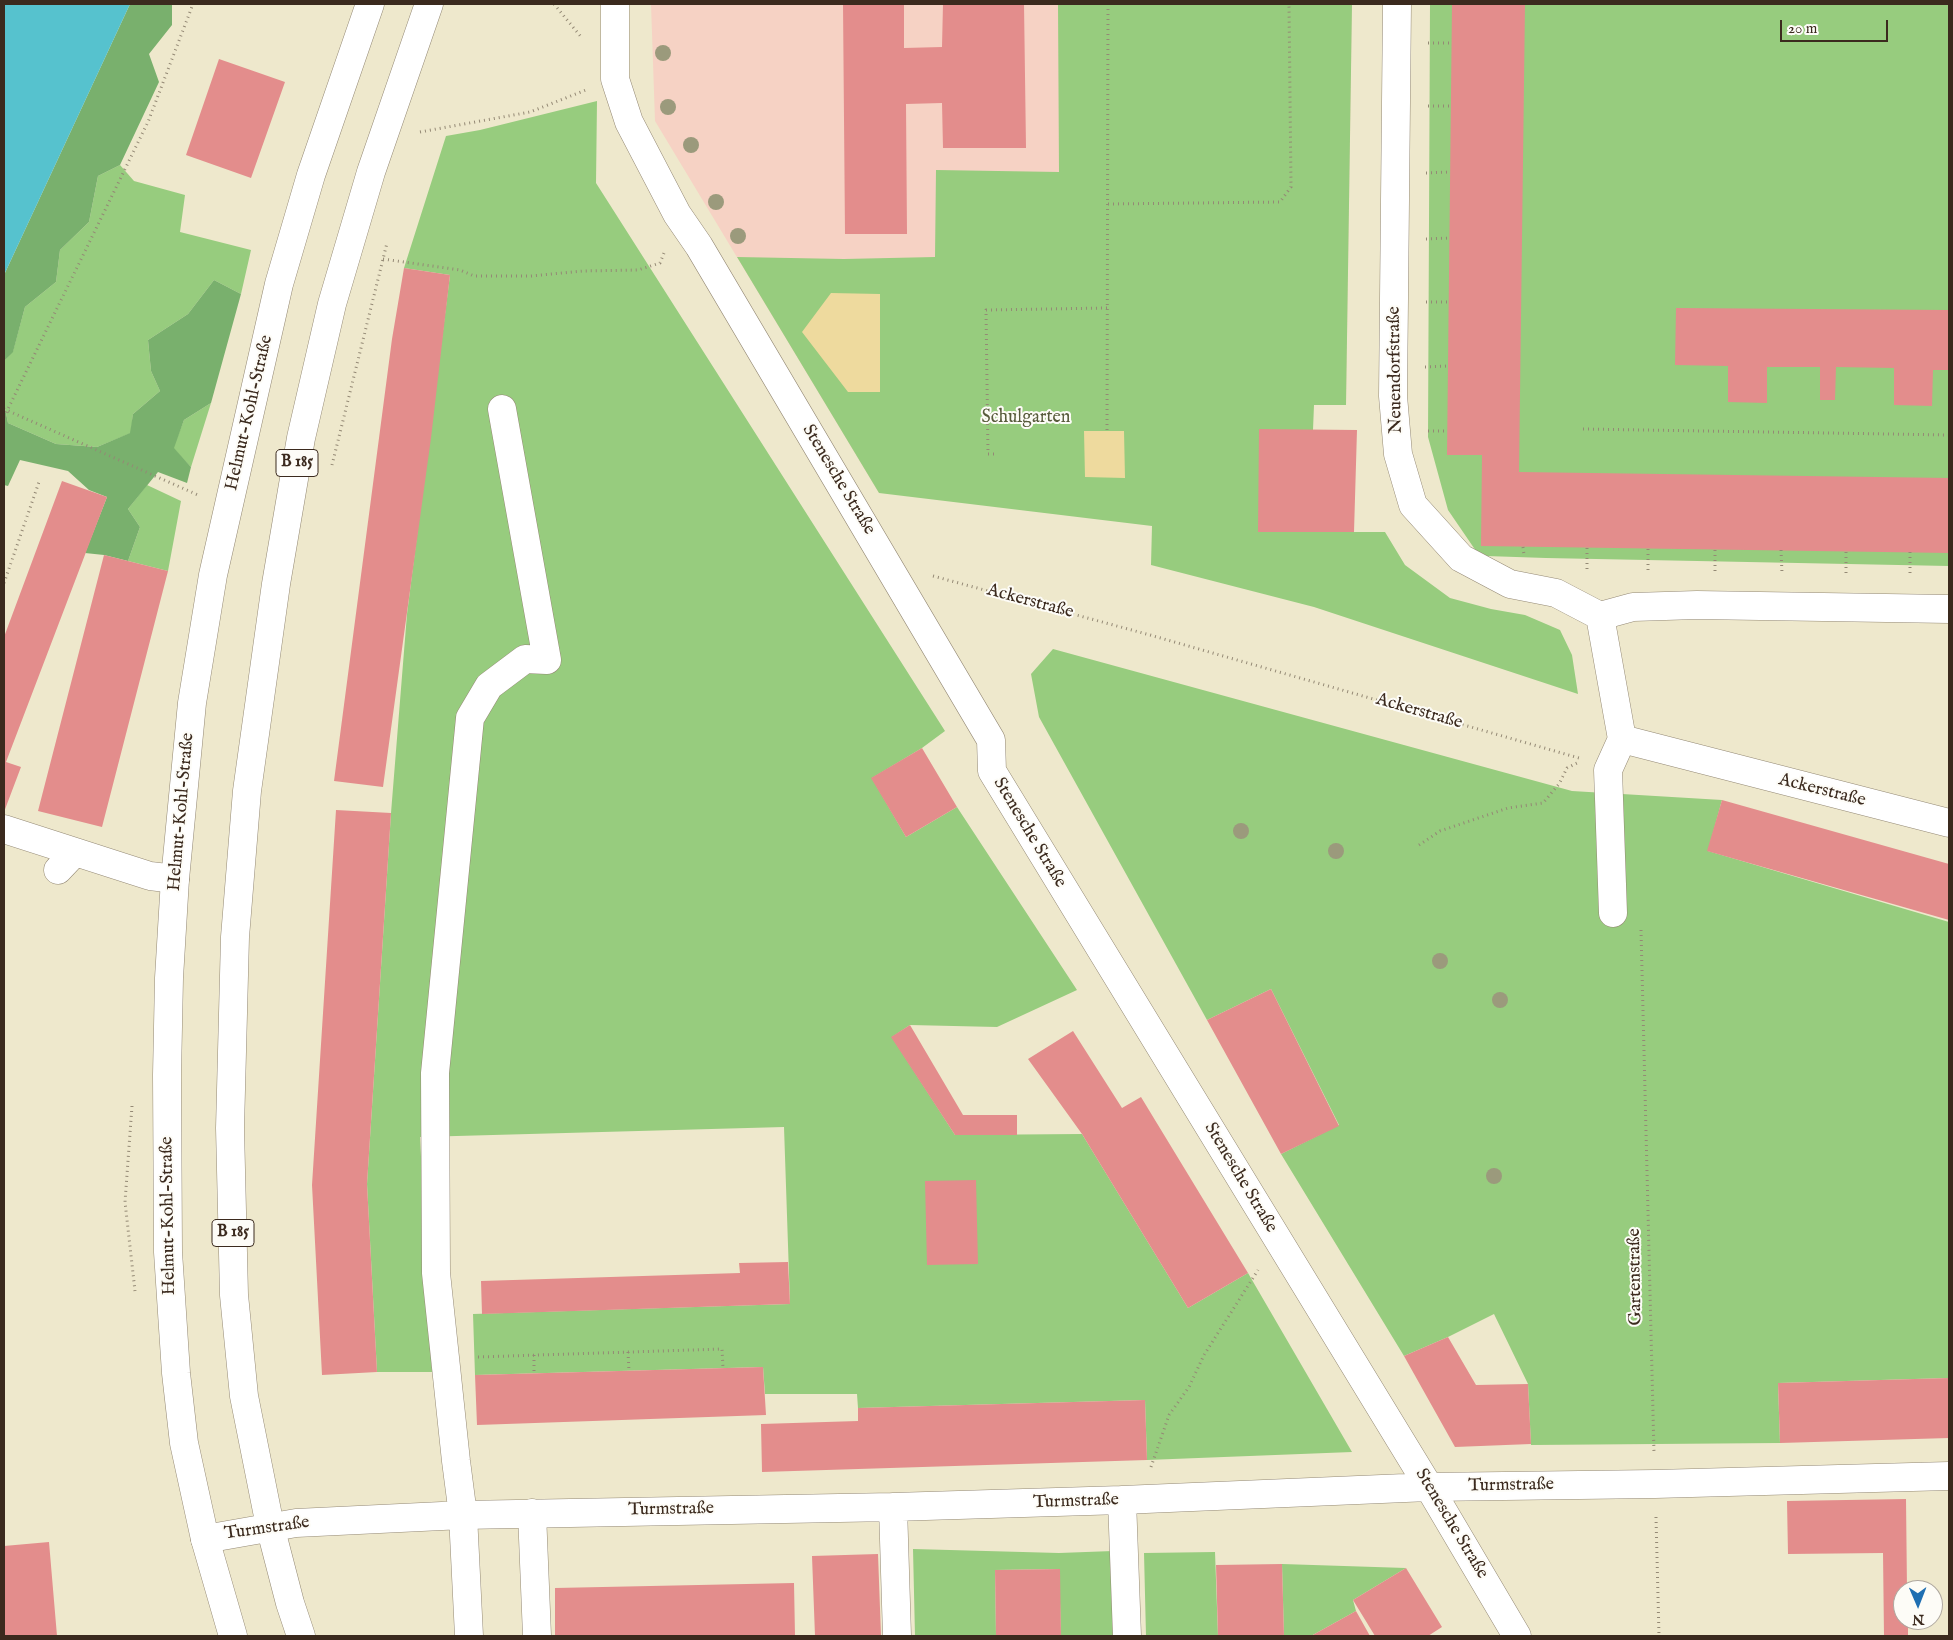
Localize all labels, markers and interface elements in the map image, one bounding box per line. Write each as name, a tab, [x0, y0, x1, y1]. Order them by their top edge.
scale bar	[1783, 10, 1890, 42]
text: 20 m	[1788, 19, 1817, 38]
street label: Neuendorfstraße	[1384, 306, 1408, 434]
street label: Helmut-Kohl-Straße	[222, 333, 278, 493]
park label: Schulgarten	[982, 407, 1070, 429]
street label: Stenesche Straße	[797, 421, 879, 539]
road number: B 185	[276, 449, 318, 476]
street label: Ackerstraße	[984, 580, 1076, 624]
street label: Ackerstraße	[1373, 689, 1465, 735]
street label: Helmut-Kohl-Straße	[164, 732, 200, 892]
street label: Ackerstraße	[1776, 770, 1868, 812]
street label: Stenesche Straße	[988, 774, 1070, 892]
street label: Stenesche Straße	[1199, 1119, 1281, 1237]
street label: Helmut-Kohl-Straße	[157, 1136, 181, 1296]
road number: B 185	[212, 1220, 254, 1246]
street label: Gartenstraße	[1624, 1228, 1648, 1326]
street label: Stenesche Straße	[1410, 1465, 1492, 1583]
street label: Turmstraße	[1468, 1474, 1554, 1498]
street label: Turmstraße	[1033, 1490, 1119, 1514]
street label: Turmstraße	[628, 1498, 714, 1522]
street label: Turmstraße	[223, 1512, 311, 1546]
north arrow	[1893, 1580, 1943, 1630]
text: N	[1912, 1610, 1924, 1628]

